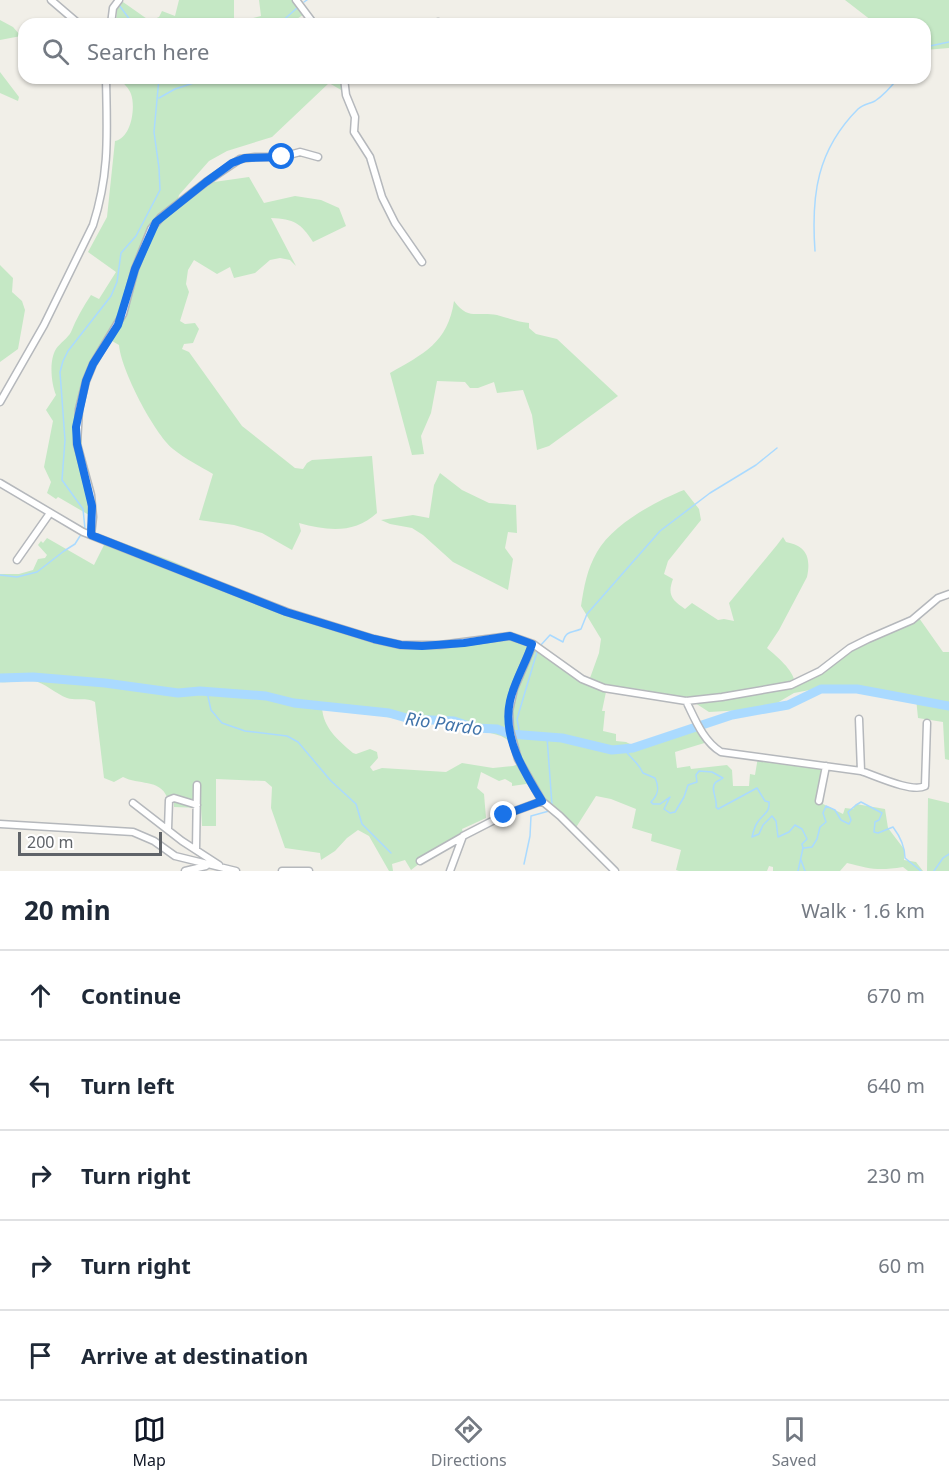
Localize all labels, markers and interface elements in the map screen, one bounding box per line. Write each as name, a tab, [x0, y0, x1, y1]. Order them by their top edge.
search box	[18, 18, 931, 84]
icon: search	[39, 35, 72, 68]
text: Search here	[87, 36, 209, 66]
route start	[268, 143, 294, 169]
water label: Rio Pardo	[404, 706, 484, 740]
route end	[490, 801, 516, 827]
scale bar	[18, 829, 162, 856]
text: 200 m	[27, 831, 74, 853]
text: 20 min	[24, 892, 111, 928]
text: Walk · 1.6 km	[801, 897, 925, 924]
icon: ahead	[24, 979, 57, 1012]
text: Continue	[81, 980, 181, 1010]
text: 670 m	[867, 982, 925, 1009]
icon: left	[24, 1069, 57, 1102]
text: Turn left	[81, 1070, 175, 1100]
text: 640 m	[867, 1072, 925, 1099]
icon: right	[24, 1159, 57, 1192]
text: Turn right	[81, 1160, 191, 1190]
text: 230 m	[867, 1162, 925, 1189]
icon: right	[24, 1249, 57, 1282]
text: Turn right	[81, 1250, 191, 1280]
text: 60 m	[878, 1252, 925, 1279]
icon: arrive	[24, 1339, 57, 1372]
text: Arrive at destination	[81, 1340, 308, 1370]
tab: Map	[132, 1413, 166, 1471]
tab: Directions	[431, 1413, 507, 1471]
tab: Saved	[772, 1413, 816, 1471]

